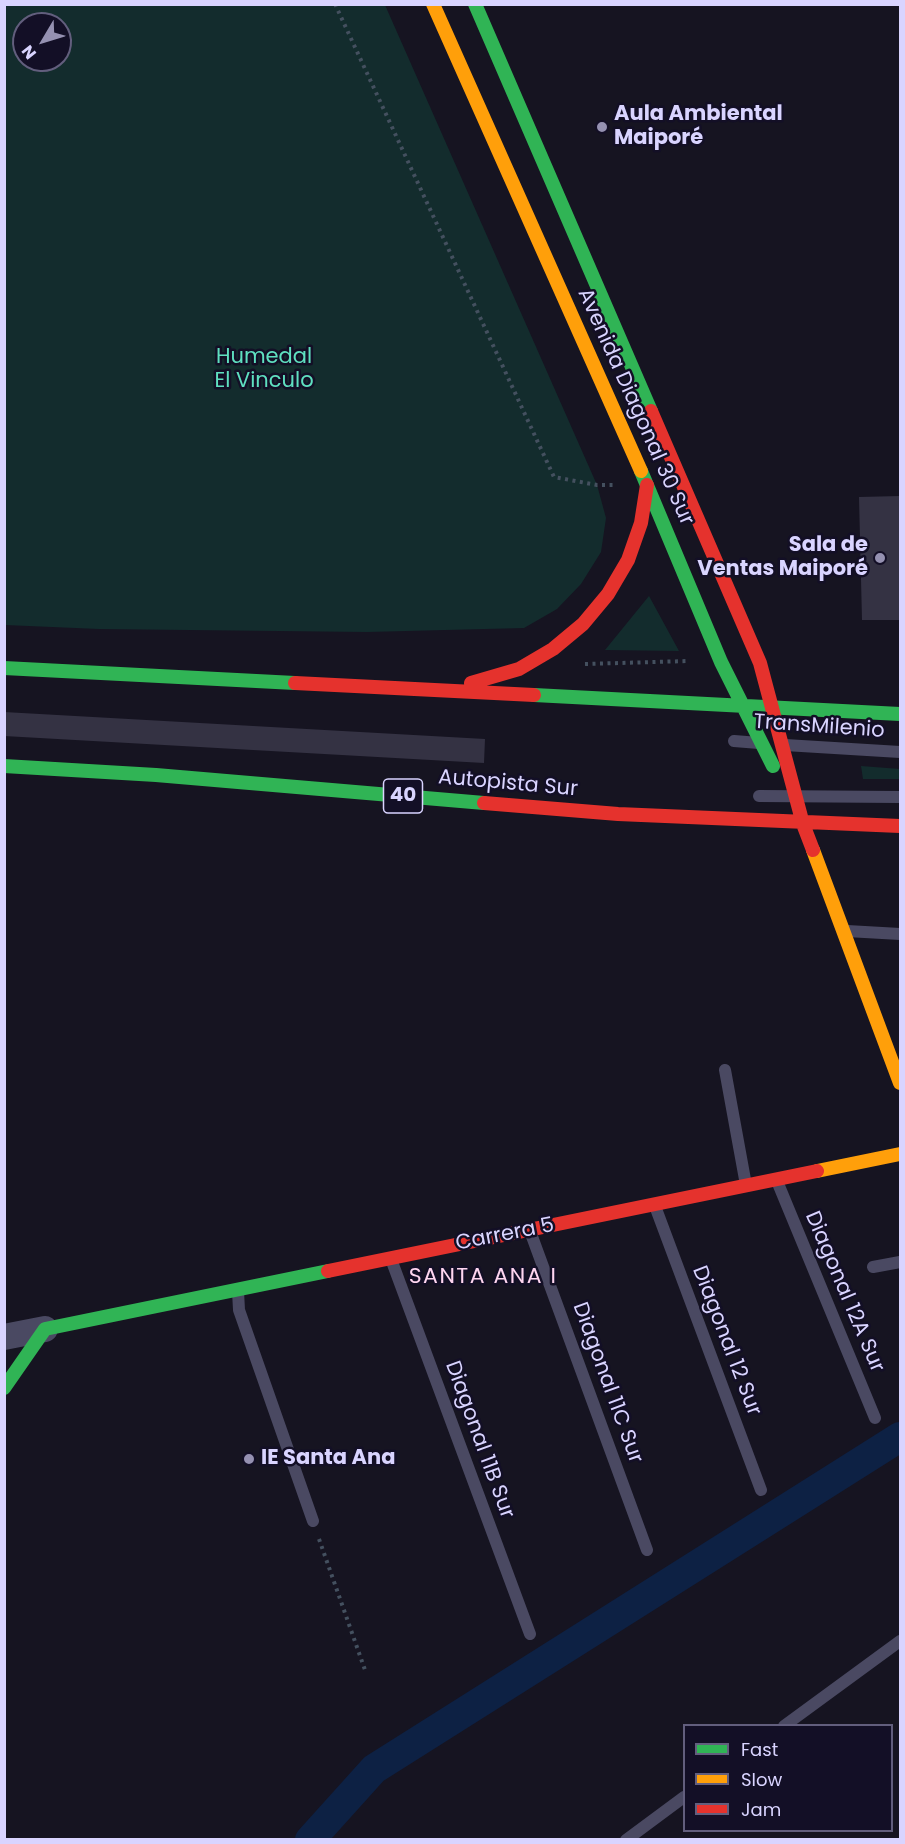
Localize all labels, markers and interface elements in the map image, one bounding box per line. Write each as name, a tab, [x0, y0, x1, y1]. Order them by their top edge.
north arrow	[12, 12, 72, 72]
text: N	[16, 40, 42, 64]
place label: Aula Ambiental Maiporé	[614, 102, 783, 152]
marker: Aula Ambiental Maiporé	[595, 120, 609, 134]
street label: Avenida Diagonal 30 Sur	[571, 285, 699, 529]
park label: Humedal El Vinculo	[214, 345, 314, 395]
place label: Sala de Ventas Maiporé	[697, 533, 868, 583]
marker: Sala de Ventas Maiporé	[873, 551, 887, 565]
street label: TransMilenio	[753, 710, 885, 744]
street label: Autopista Sur	[437, 765, 579, 803]
road number: 40	[384, 779, 422, 813]
street label: Diagonal 12A Sur	[799, 1208, 889, 1376]
street label: Carrera 5	[454, 1213, 556, 1257]
street label: Diagonal 12 Sur	[686, 1263, 766, 1419]
district label: SANTA ANA I	[409, 1264, 557, 1290]
street label: Diagonal 11C Sur	[566, 1299, 648, 1467]
street label: Diagonal 11B Sur	[439, 1358, 519, 1522]
place label: IE Santa Ana	[261, 1446, 395, 1472]
marker: IE Santa Ana	[242, 1452, 256, 1466]
legend	[683, 1724, 893, 1832]
text: Fast	[741, 1737, 778, 1762]
text: Slow	[741, 1767, 782, 1792]
text: Jam	[741, 1797, 781, 1822]

